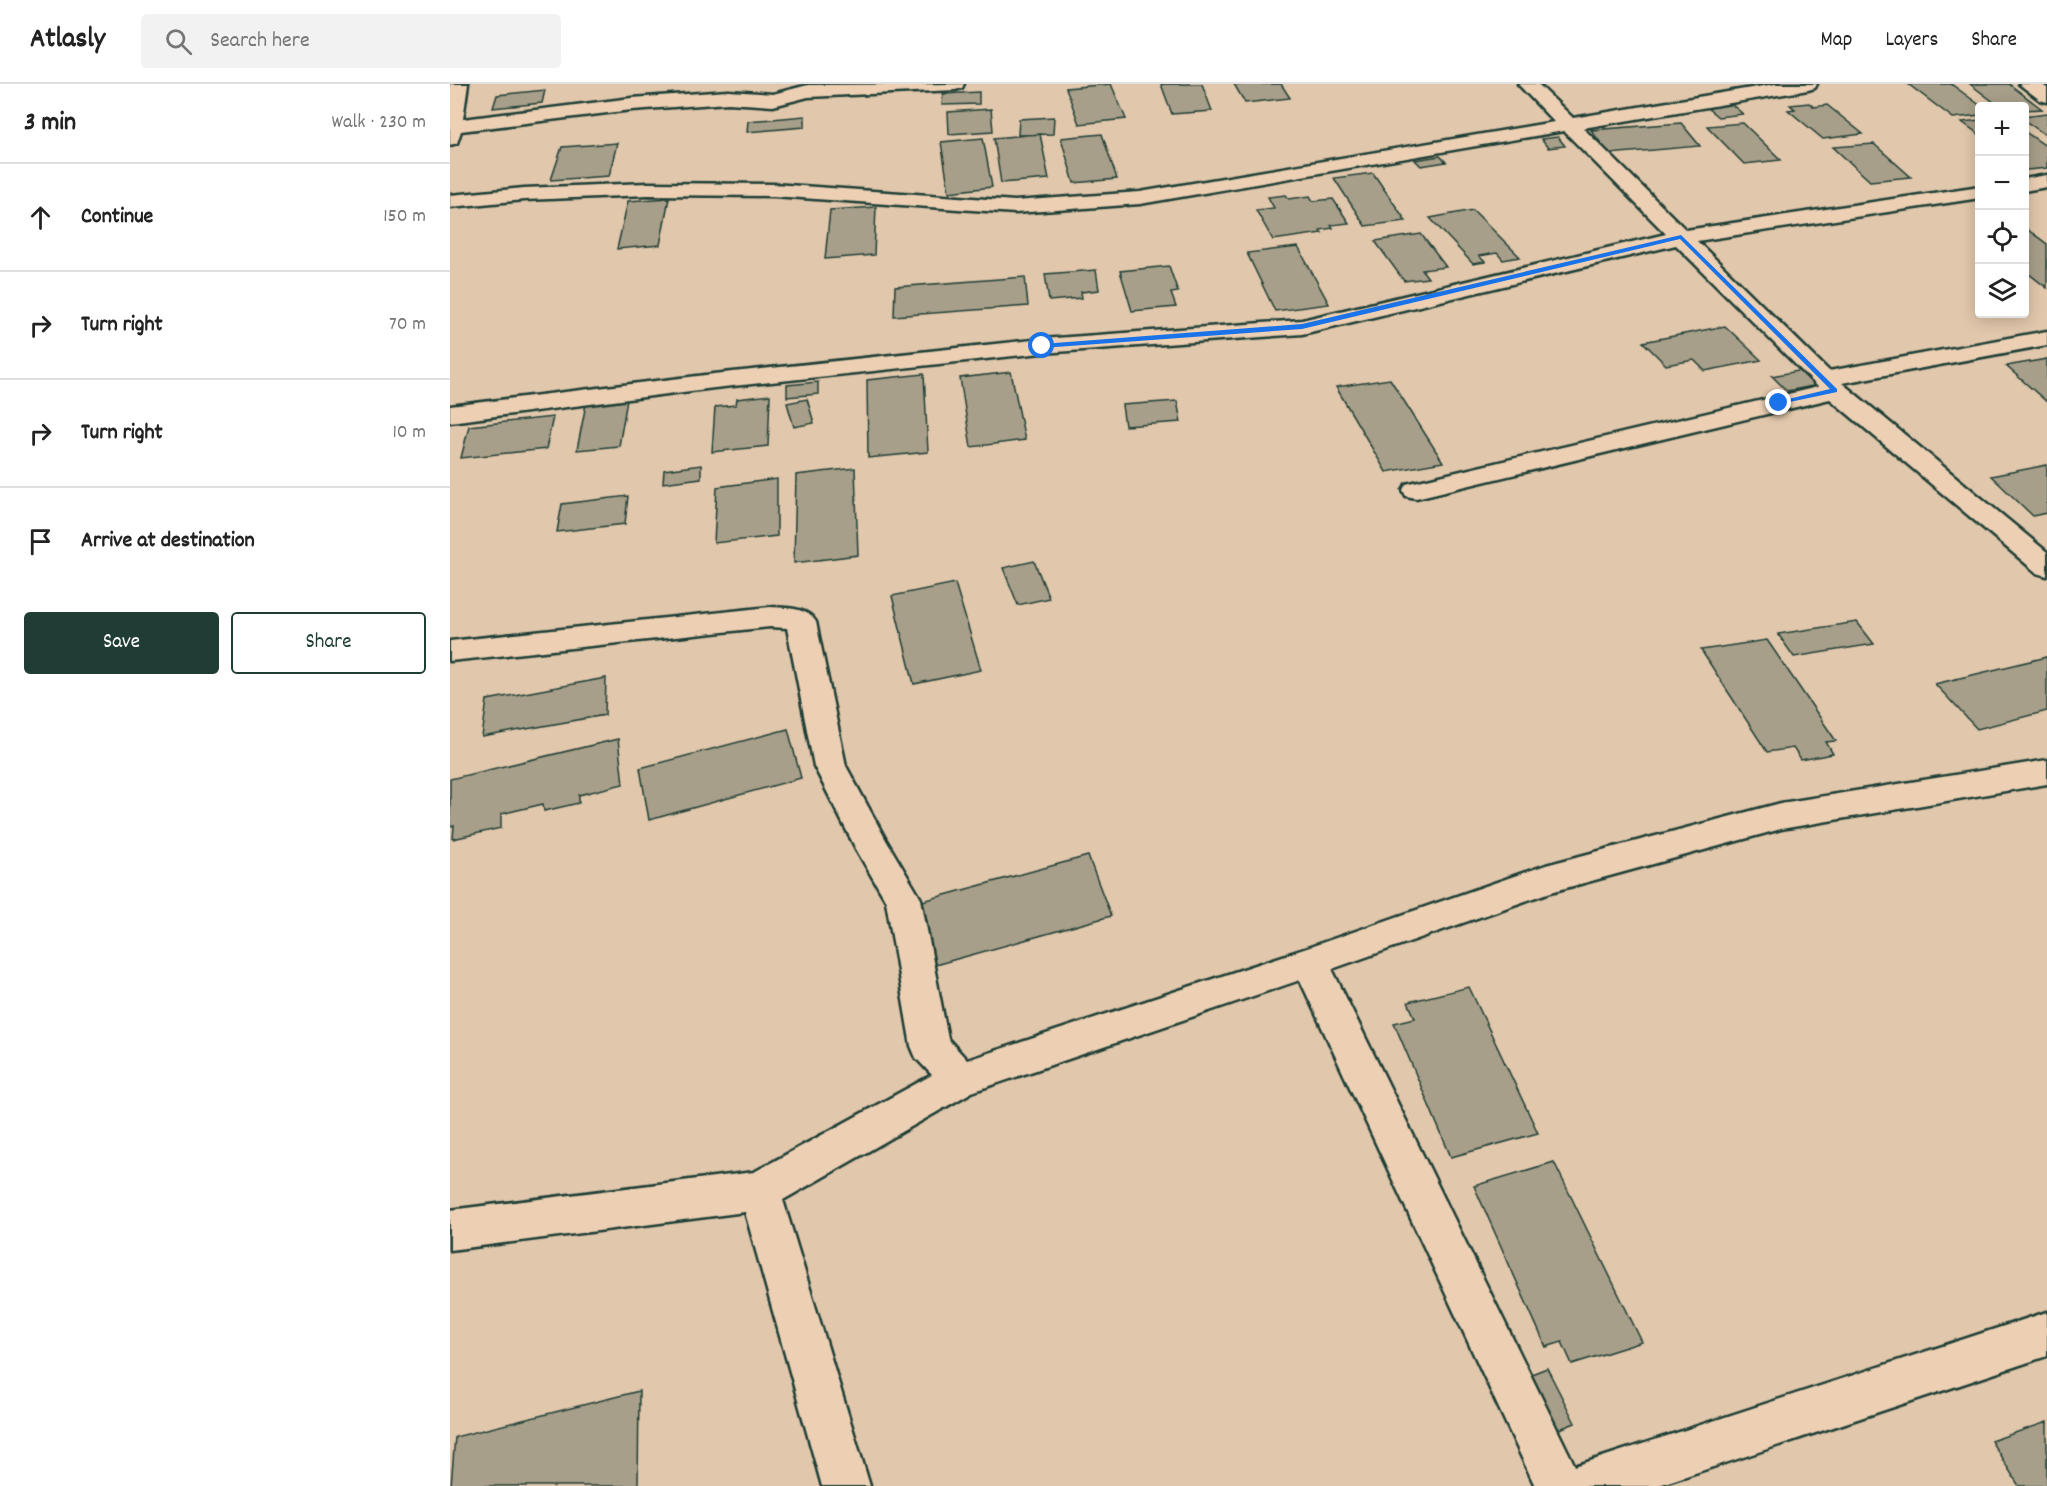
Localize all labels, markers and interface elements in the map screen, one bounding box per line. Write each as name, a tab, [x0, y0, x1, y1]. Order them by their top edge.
search box	[141, 14, 561, 68]
text: Atlasly	[30, 21, 105, 61]
icon: search	[162, 25, 195, 58]
text: Search here	[210, 26, 310, 57]
text: Map	[1821, 26, 1852, 56]
text: Layers	[1885, 26, 1938, 56]
text: Share	[1971, 26, 2017, 56]
map controls	[1975, 102, 2029, 318]
button: +	[1975, 102, 2029, 156]
text: 3 min	[24, 105, 76, 142]
text: Walk · 230 m	[332, 109, 426, 137]
button: −	[1975, 156, 2029, 210]
icon: ahead	[24, 201, 57, 234]
text: Continue	[81, 202, 153, 233]
text: 150 m	[383, 203, 426, 231]
button: locate	[1975, 210, 2029, 264]
button: layers	[1975, 264, 2029, 318]
icon: right	[24, 309, 57, 342]
text: Turn right	[81, 310, 163, 341]
text: 70 m	[389, 311, 426, 339]
route start	[1028, 332, 1054, 358]
route end	[1765, 389, 1791, 415]
icon: right	[24, 417, 57, 450]
text: Turn right	[81, 418, 163, 449]
text: 10 m	[392, 419, 426, 447]
icon: arrive	[24, 525, 57, 558]
text: Arrive at destination	[81, 526, 255, 557]
button: Save	[24, 612, 219, 674]
button: Share	[231, 612, 426, 674]

